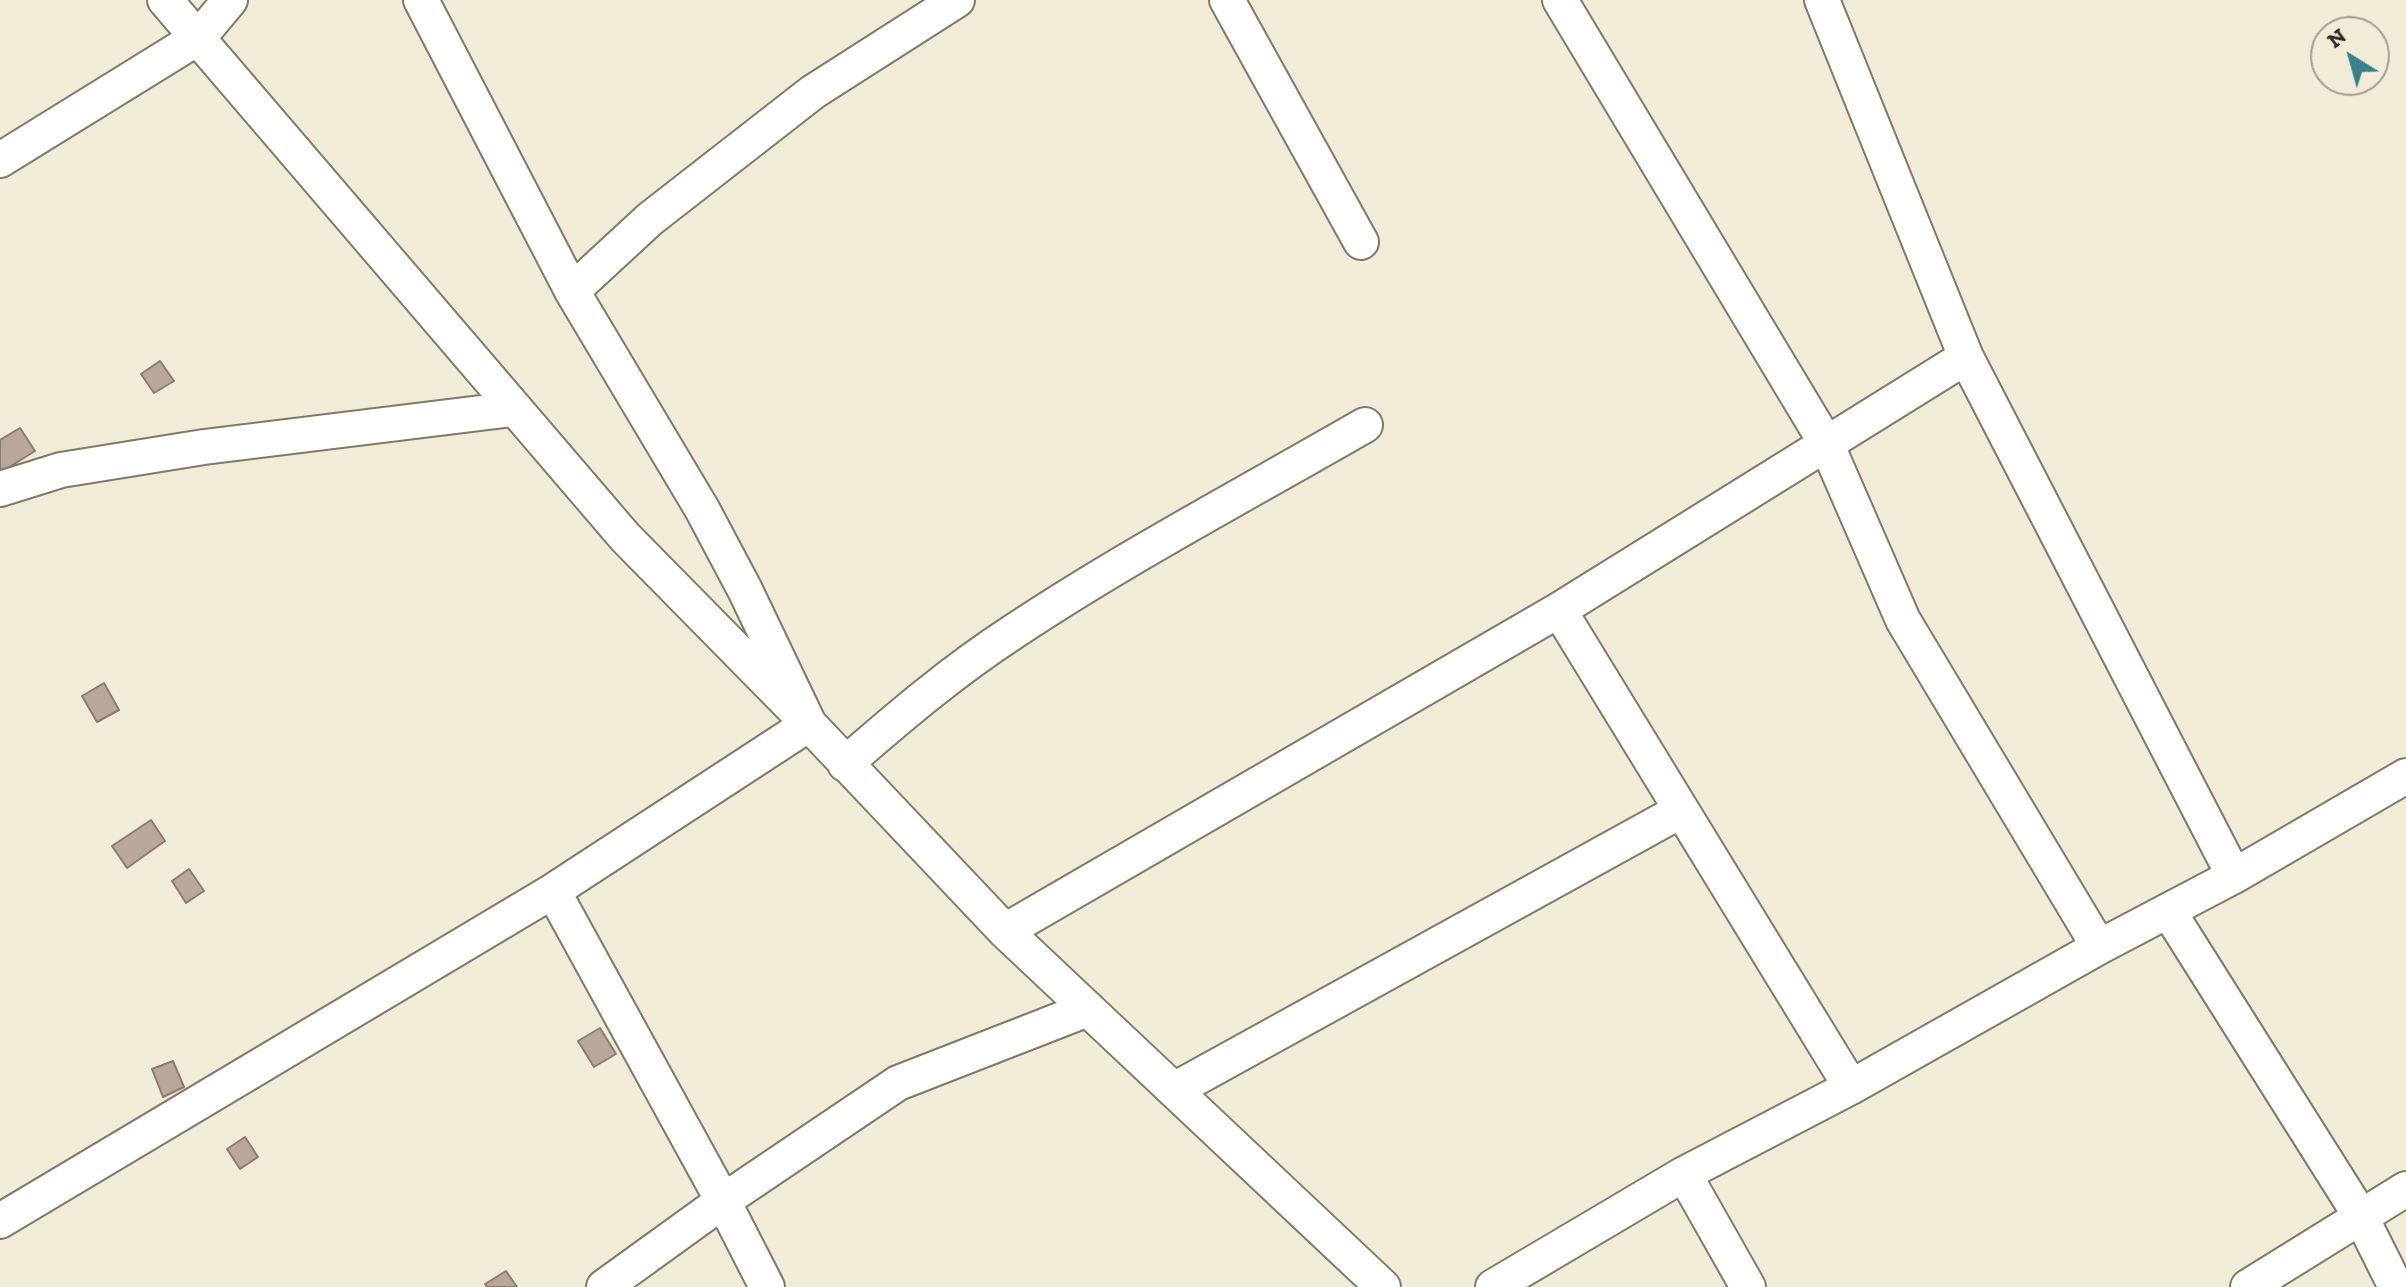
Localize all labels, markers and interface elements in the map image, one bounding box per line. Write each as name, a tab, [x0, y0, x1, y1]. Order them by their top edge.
north arrow	[2310, 16, 2390, 96]
text: N	[2322, 22, 2351, 54]

